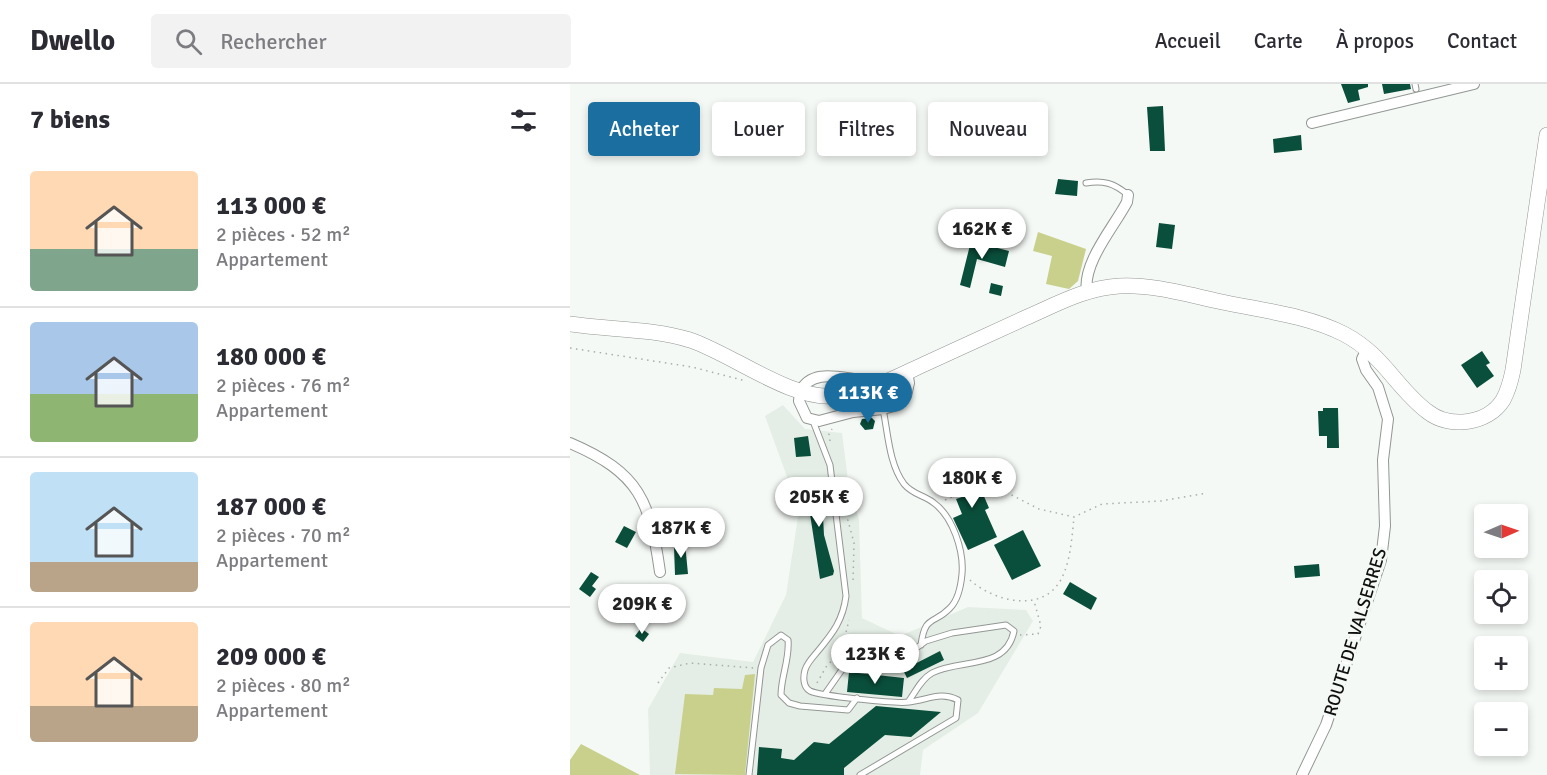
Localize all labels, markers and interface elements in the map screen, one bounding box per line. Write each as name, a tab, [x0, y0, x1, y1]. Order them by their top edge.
search box	[151, 14, 571, 68]
text: Dwello	[30, 24, 115, 58]
icon: search	[172, 25, 205, 58]
text: Rechercher	[220, 28, 327, 55]
text: Accueil	[1155, 28, 1221, 54]
text: Carte	[1254, 28, 1303, 54]
text: À propos	[1336, 28, 1414, 54]
text: Contact	[1447, 28, 1517, 54]
chip: Acheter	[588, 102, 700, 156]
chip: Louer	[712, 102, 805, 156]
chip: Filtres	[817, 102, 916, 156]
chip: Nouveau	[928, 102, 1048, 156]
text: 7 biens	[30, 104, 110, 136]
icon: filters	[507, 104, 540, 137]
text: 113 000 €	[216, 190, 326, 222]
icon: home	[78, 195, 150, 267]
pin: 162K €	[933, 209, 1031, 260]
text: 162K €	[952, 216, 1012, 241]
text: 2 pièces · 52 m²	[216, 222, 351, 247]
text: Appartement	[216, 247, 328, 272]
text: 180 000 €	[216, 341, 326, 373]
icon: home	[78, 346, 150, 418]
text: 2 pièces · 76 m²	[216, 373, 351, 398]
pin: 113K €	[819, 373, 917, 424]
text: 113K €	[838, 380, 898, 405]
text: Appartement	[216, 398, 328, 423]
pin: 180K €	[923, 458, 1021, 509]
text: 180K €	[942, 465, 1002, 490]
pin: 205K €	[770, 477, 868, 528]
text: 205K €	[789, 484, 849, 509]
text: 187 000 €	[216, 491, 326, 523]
icon: home	[78, 496, 150, 568]
north arrow	[1474, 504, 1528, 558]
map controls	[1474, 504, 1528, 756]
pin: 187K €	[632, 508, 730, 559]
text: 187K €	[651, 515, 711, 540]
text: 2 pièces · 70 m²	[216, 523, 351, 548]
street label: ROUTE DE VALSERRES	[1319, 545, 1391, 719]
text: Appartement	[216, 548, 328, 573]
button: locate	[1474, 570, 1528, 624]
pin: 209K €	[593, 584, 691, 635]
text: 209K €	[612, 591, 672, 616]
pin: 123K €	[826, 634, 924, 685]
button: +	[1474, 636, 1528, 690]
text: 209 000 €	[216, 641, 326, 673]
text: 123K €	[845, 641, 905, 666]
icon: home	[78, 646, 150, 718]
text: 2 pièces · 80 m²	[216, 673, 351, 698]
text: Appartement	[216, 698, 328, 723]
button: −	[1474, 702, 1528, 756]

